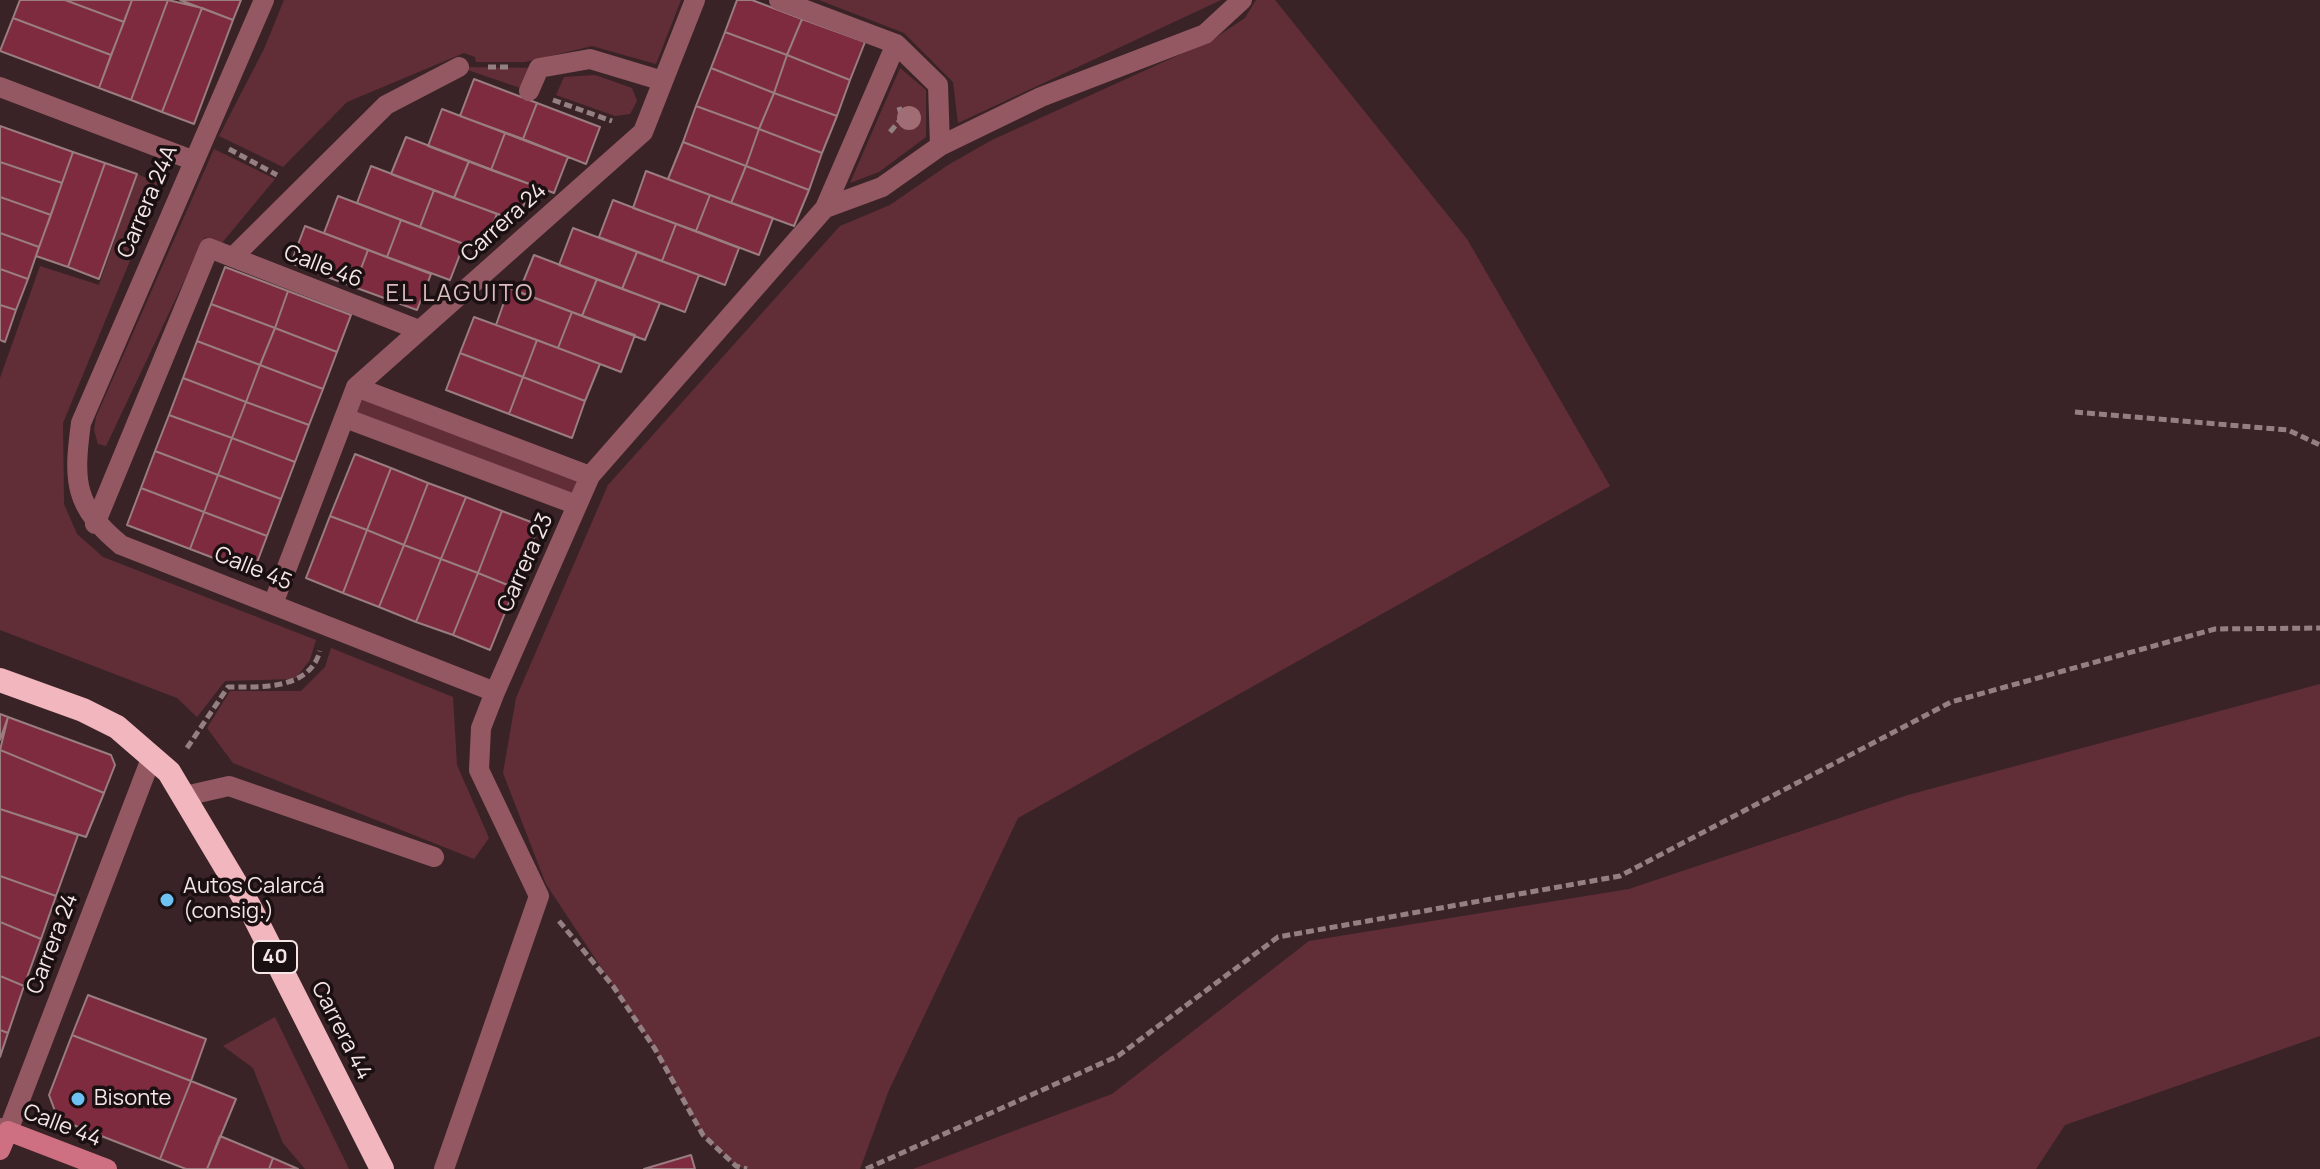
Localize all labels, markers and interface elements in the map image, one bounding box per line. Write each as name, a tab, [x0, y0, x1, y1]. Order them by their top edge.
street label: Carrera 24A	[112, 142, 184, 262]
street label: Carrera 24	[456, 178, 552, 268]
street label: Calle 46	[280, 240, 366, 294]
district label: EL LAGUITO	[386, 280, 534, 308]
street label: Carrera 23	[493, 510, 559, 616]
street label: Calle 45	[210, 542, 296, 596]
place label: Autos Calarcá (consig.)	[183, 874, 325, 926]
street label: Carrera 24	[22, 890, 84, 998]
marker: Autos Calarcá (consig.)	[158, 891, 176, 909]
road number: 40	[253, 941, 297, 973]
street label: Carrera 44	[305, 977, 377, 1085]
place label: Bisonte	[94, 1086, 171, 1112]
marker: Bisonte	[69, 1090, 87, 1108]
street label: Calle 44	[19, 1099, 105, 1153]

